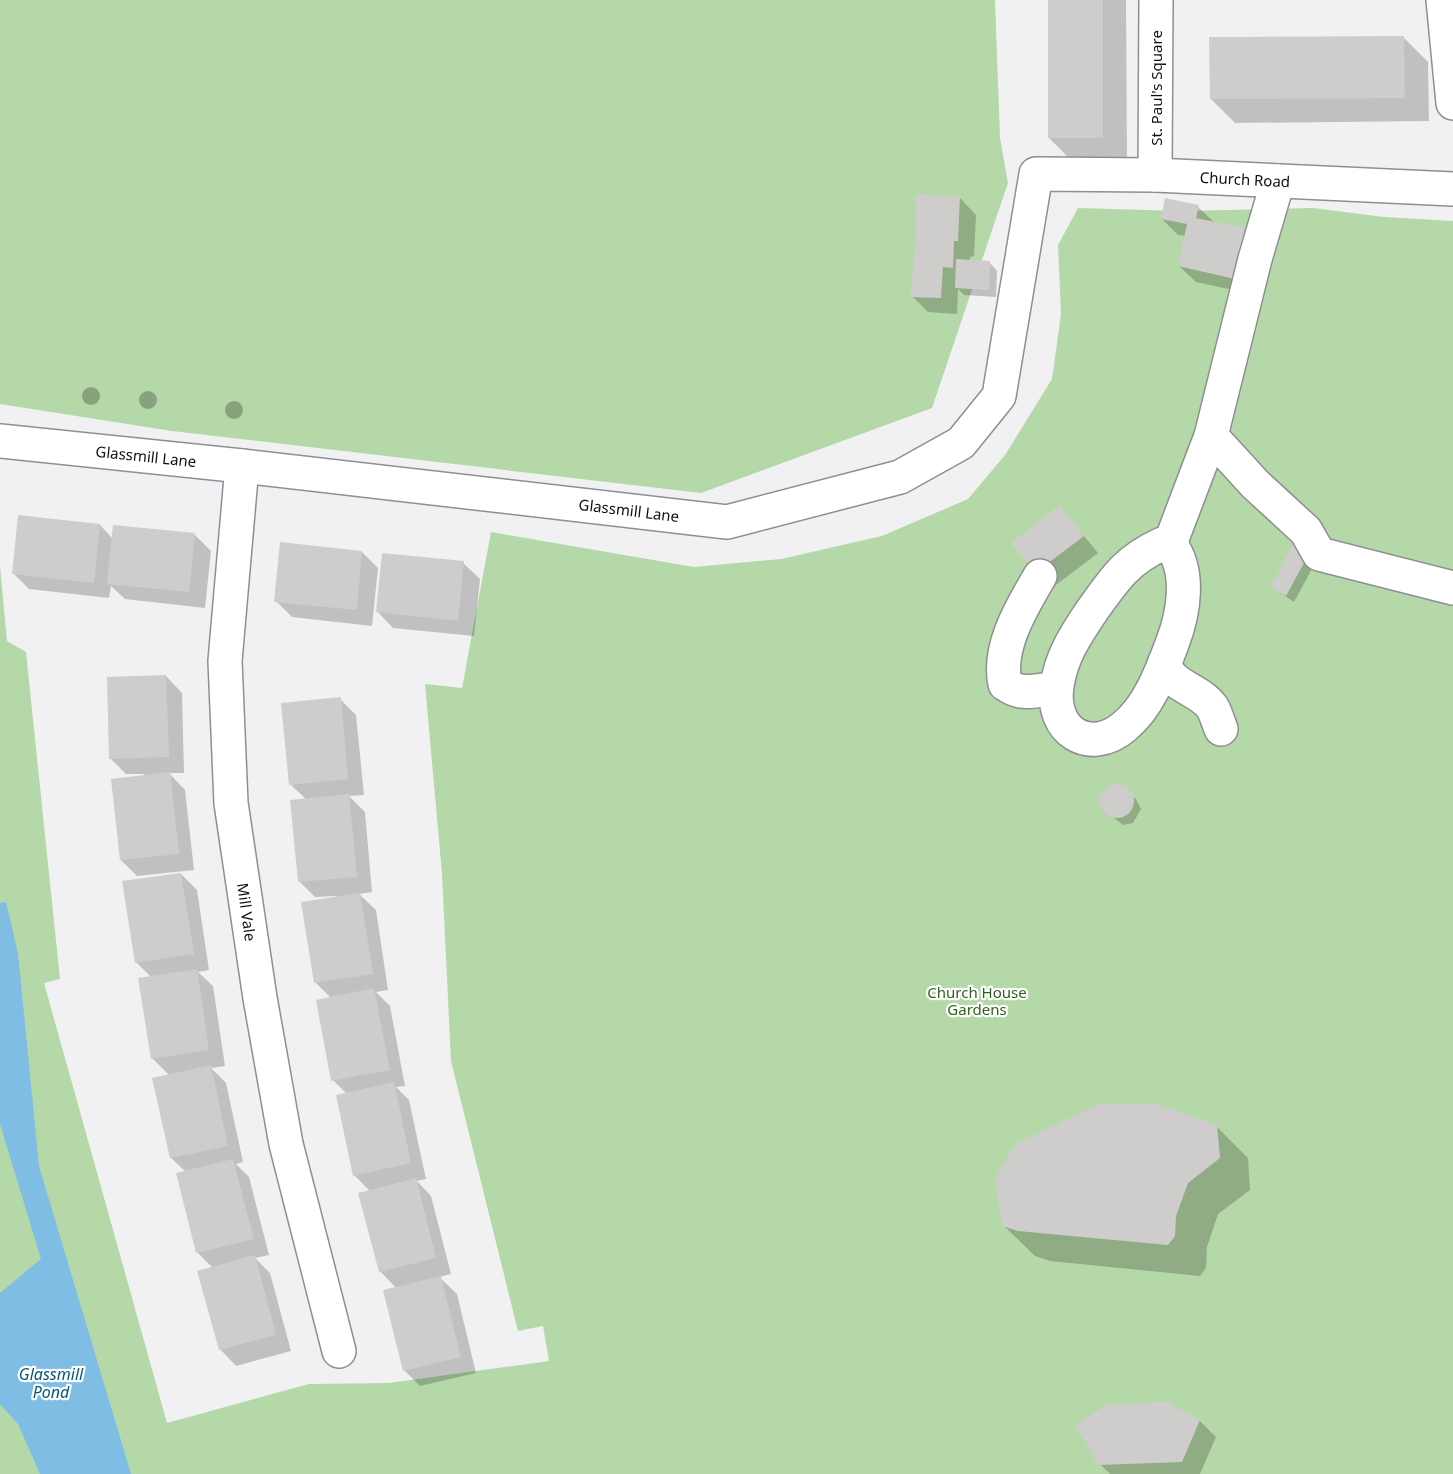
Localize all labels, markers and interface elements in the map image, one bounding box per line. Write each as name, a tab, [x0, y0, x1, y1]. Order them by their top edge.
street label: St. Paul's Square	[1146, 30, 1166, 146]
street label: Church Road	[1199, 167, 1291, 191]
street label: Glassmill Lane	[95, 441, 197, 471]
street label: Glassmill Lane	[578, 494, 680, 526]
street label: Mill Vale	[233, 882, 261, 942]
park label: Church House Gardens	[927, 982, 1027, 1019]
water label: Glassmill Pond	[19, 1363, 84, 1403]

